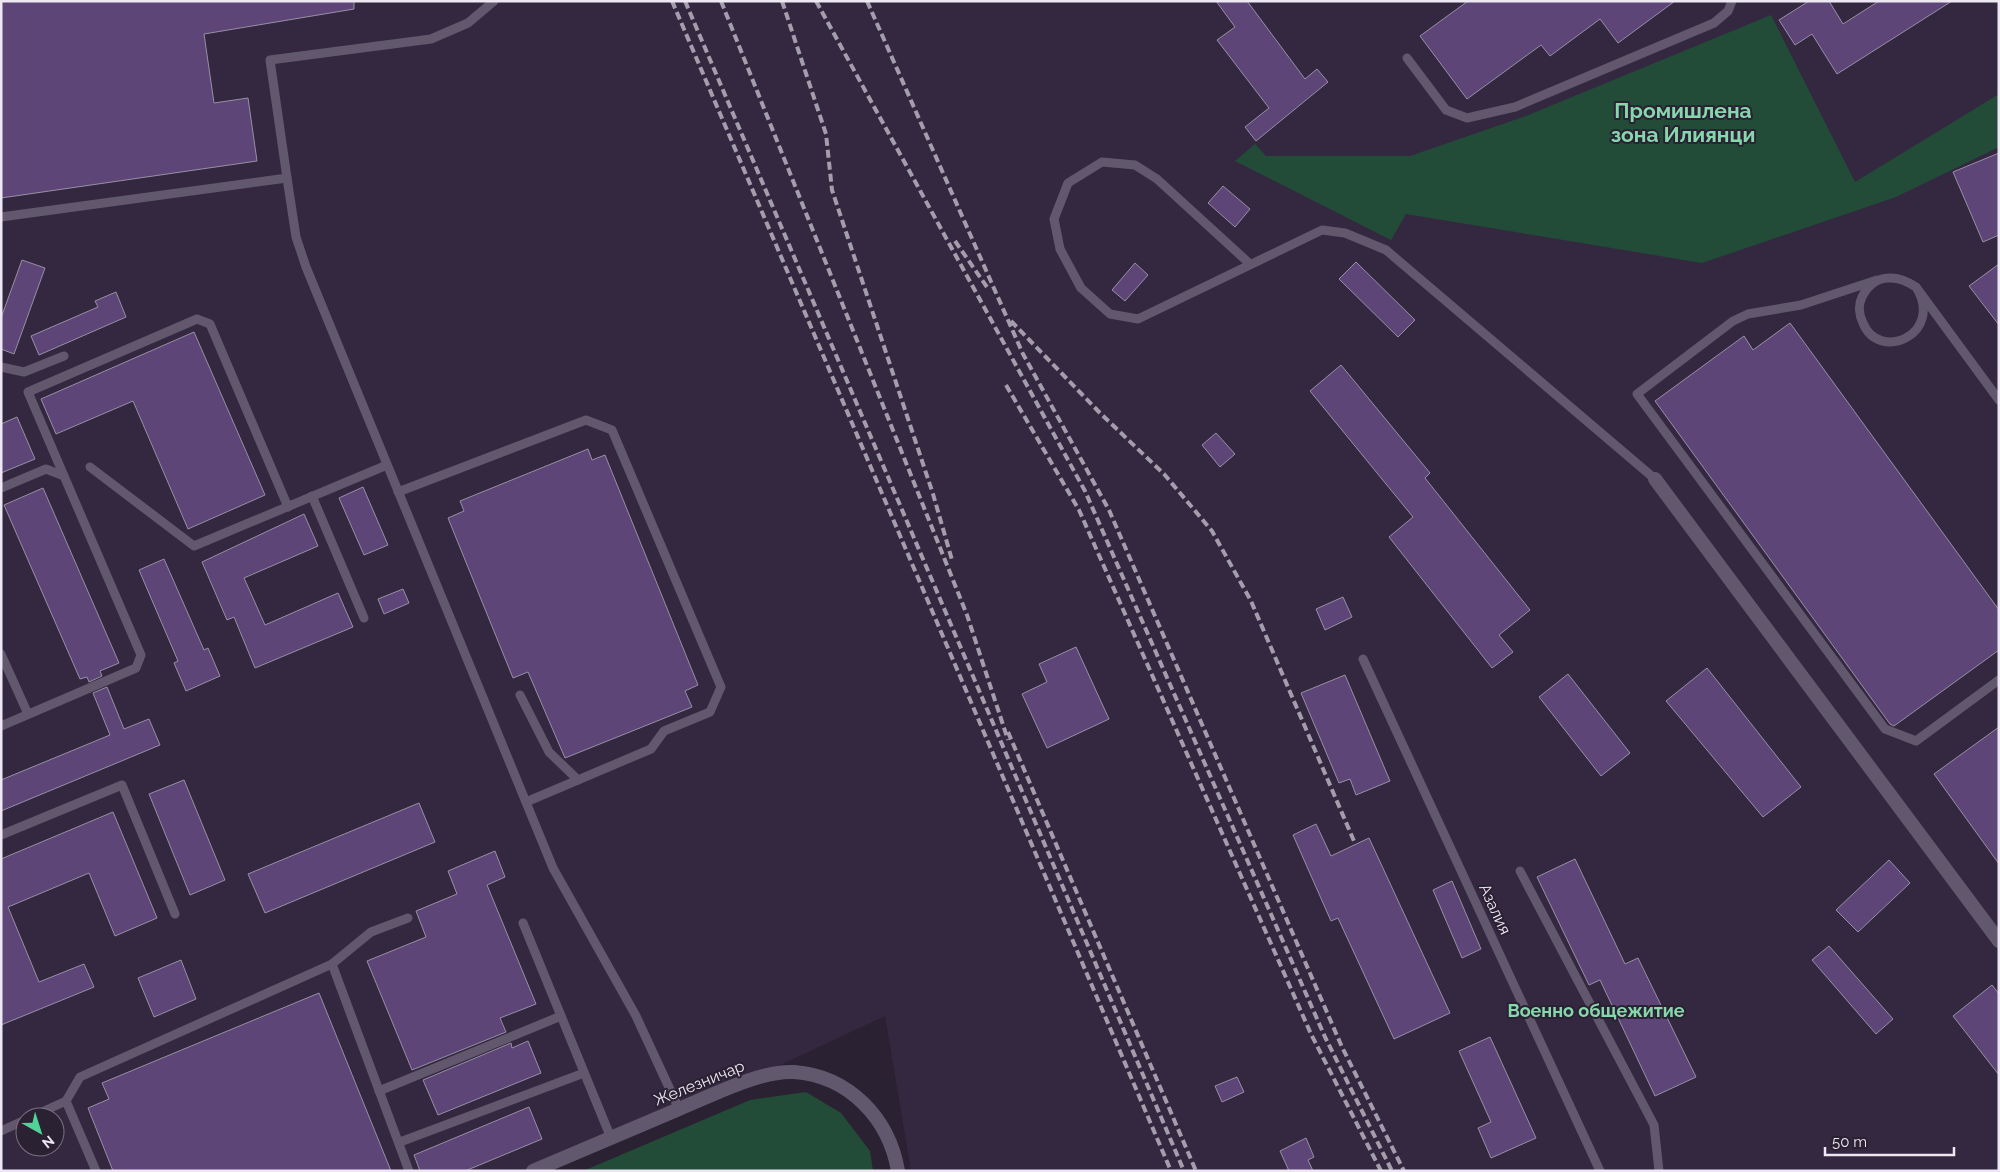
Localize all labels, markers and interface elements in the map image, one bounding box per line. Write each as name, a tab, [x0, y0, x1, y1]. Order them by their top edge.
district label: Промишлена зона Илиянци	[1611, 98, 1755, 147]
street label: Азалия	[1475, 881, 1515, 937]
district label: Военно общежитие	[1507, 1000, 1685, 1021]
street label: Железничар	[651, 1056, 747, 1110]
north arrow	[15, 1107, 65, 1157]
scale bar	[1825, 1124, 1954, 1156]
text: N	[39, 1133, 57, 1152]
text: 50 m	[1832, 1133, 1867, 1151]

